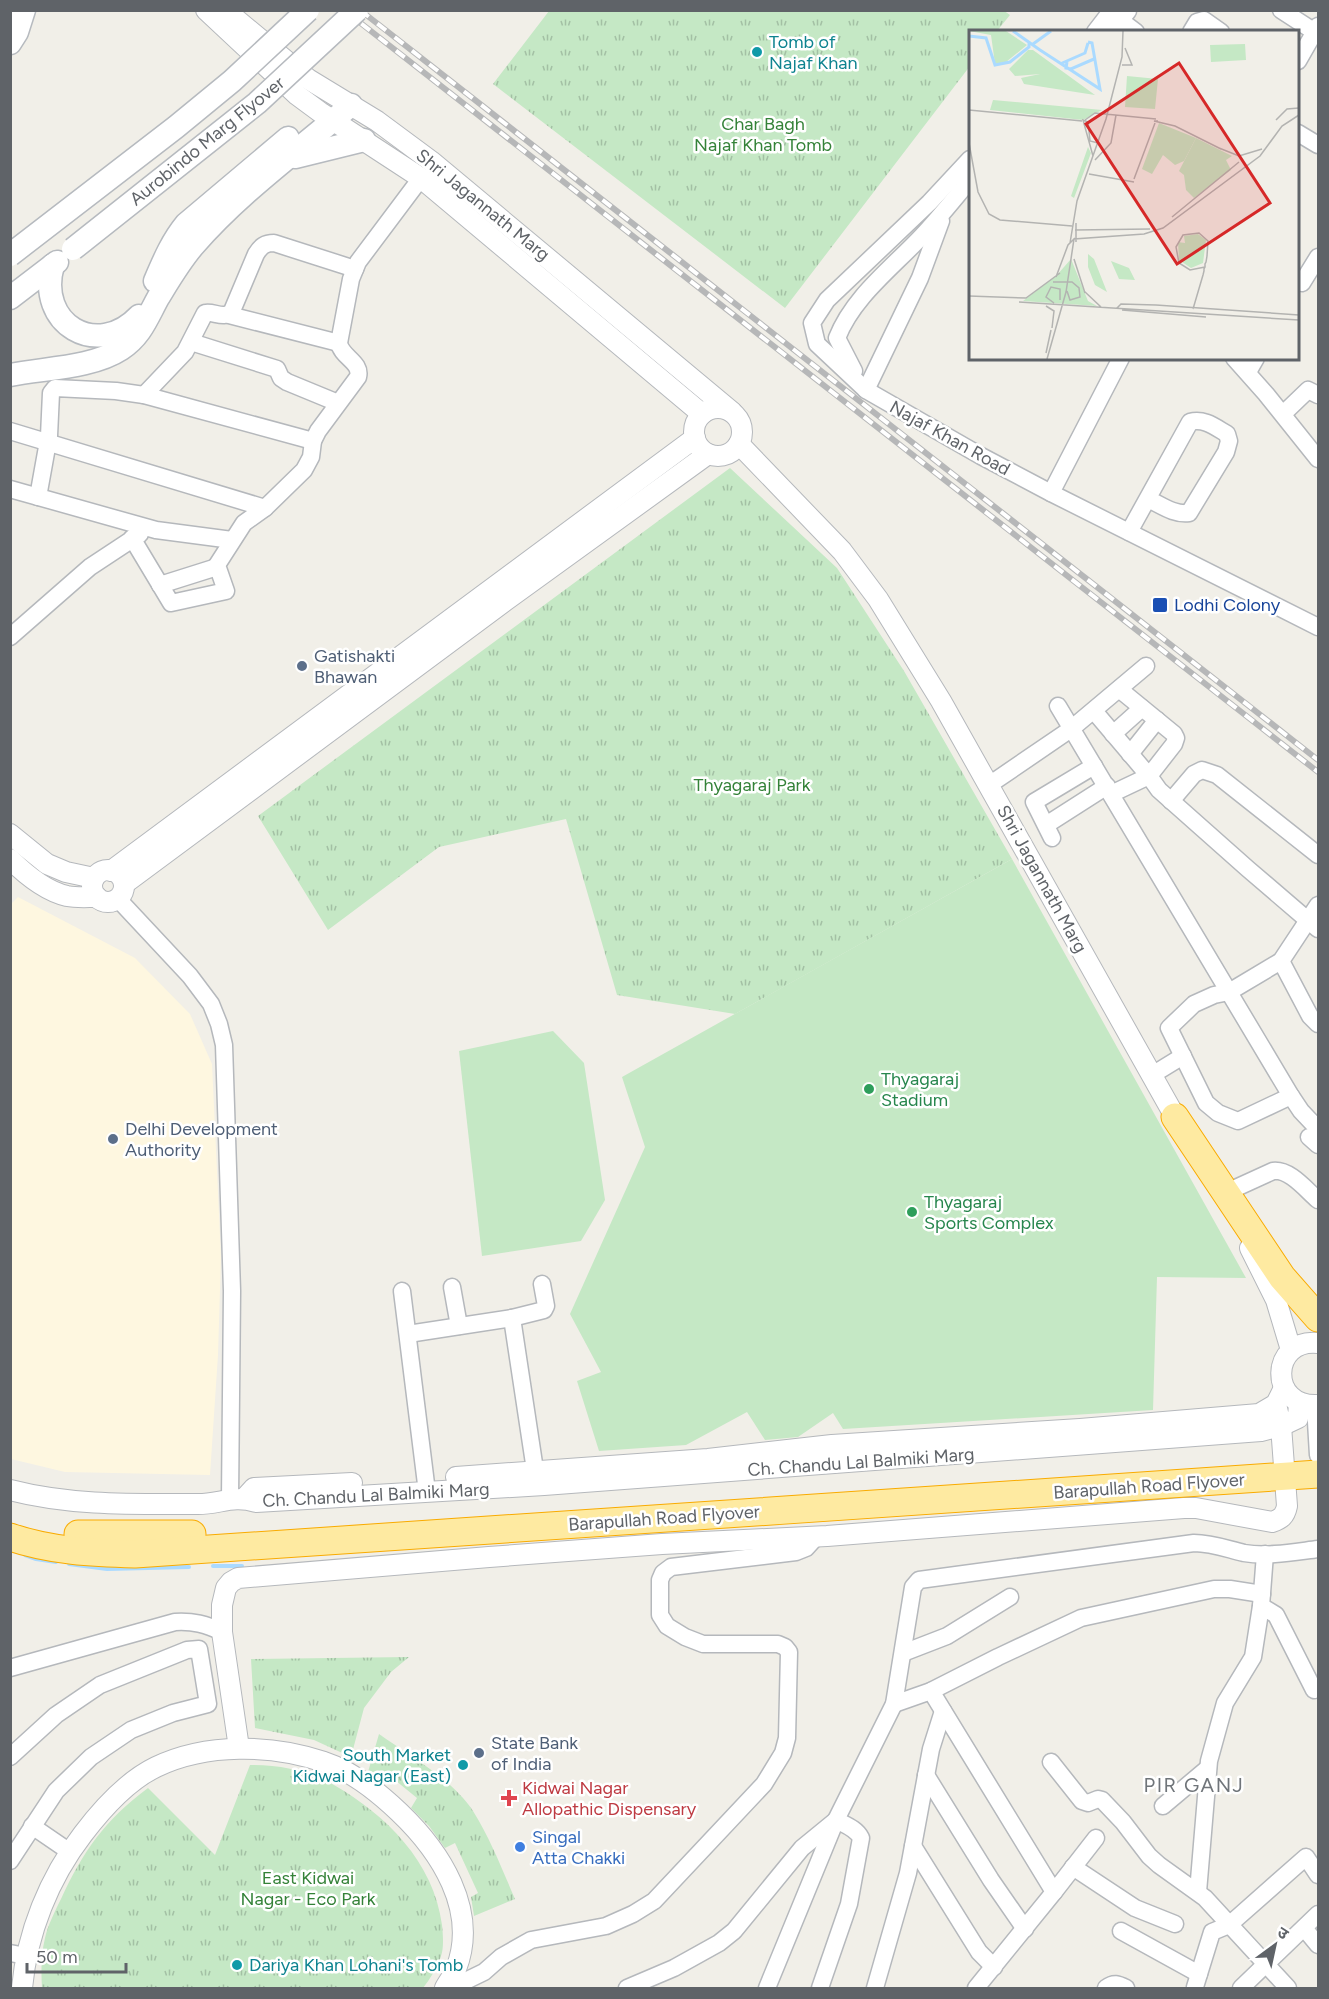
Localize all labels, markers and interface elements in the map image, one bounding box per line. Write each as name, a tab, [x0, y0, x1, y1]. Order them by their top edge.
inset map	[969, 30, 1299, 360]
place label: Tomb of Najaf Khan	[769, 31, 857, 74]
marker: Tomb of Najaf Khan	[750, 45, 764, 59]
street label: Aurobindo Marg Flyover	[125, 72, 289, 210]
park label: Char Bagh Najaf Khan Tomb	[694, 113, 832, 156]
street label: Shri Jagannath Marg	[412, 144, 554, 266]
street label: Najaf Khan Road	[886, 396, 1014, 480]
place label: Lodhi Colony	[1174, 594, 1281, 616]
marker: Lodhi Colony	[1151, 596, 1169, 614]
place label: Gatishakti Bhawan	[314, 645, 395, 688]
marker: Gatishakti Bhawan	[295, 659, 309, 673]
park label: Thyagaraj Park	[694, 774, 811, 796]
street label: Shri Jagannath Marg	[992, 801, 1092, 957]
place label: Thyagaraj Stadium	[881, 1068, 959, 1111]
marker: Thyagaraj Stadium	[862, 1082, 876, 1096]
place label: Delhi Development Authority	[125, 1118, 278, 1161]
marker: Delhi Development Authority	[106, 1132, 120, 1146]
place label: Thyagaraj Sports Complex	[924, 1191, 1054, 1234]
marker: Thyagaraj Sports Complex	[905, 1205, 919, 1219]
street label: Ch. Chandu Lal Balmiki Marg	[747, 1443, 975, 1481]
street label: Barapullah Road Flyover	[1053, 1468, 1245, 1504]
street label: Ch. Chandu Lal Balmiki Marg	[262, 1478, 490, 1512]
street label: Barapullah Road Flyover	[568, 1500, 760, 1536]
place label: State Bank of India	[491, 1732, 578, 1775]
place label: South Market Kidwai Nagar (East)	[293, 1744, 451, 1787]
marker: State Bank of India	[472, 1746, 486, 1760]
marker: South Market Kidwai Nagar (East)	[456, 1758, 470, 1772]
district label: PIR GANJ	[1144, 1773, 1244, 1797]
place label: Kidwai Nagar Allopathic Dispensary	[522, 1777, 697, 1820]
marker: Kidwai Nagar Allopathic Dispensary	[500, 1789, 518, 1807]
place label: Singal Atta Chakki	[532, 1826, 625, 1869]
marker: Singal Atta Chakki	[513, 1840, 527, 1854]
park label: East Kidwai Nagar - Eco Park	[241, 1867, 376, 1910]
north arrow	[1245, 1915, 1305, 1975]
text: उ	[1274, 1922, 1293, 1944]
scale bar	[27, 1936, 126, 1974]
text: 50 m	[36, 1946, 78, 1968]
place label: Dariya Khan Lohani's Tomb	[249, 1954, 463, 1976]
marker: Dariya Khan Lohani's Tomb	[230, 1958, 244, 1972]

